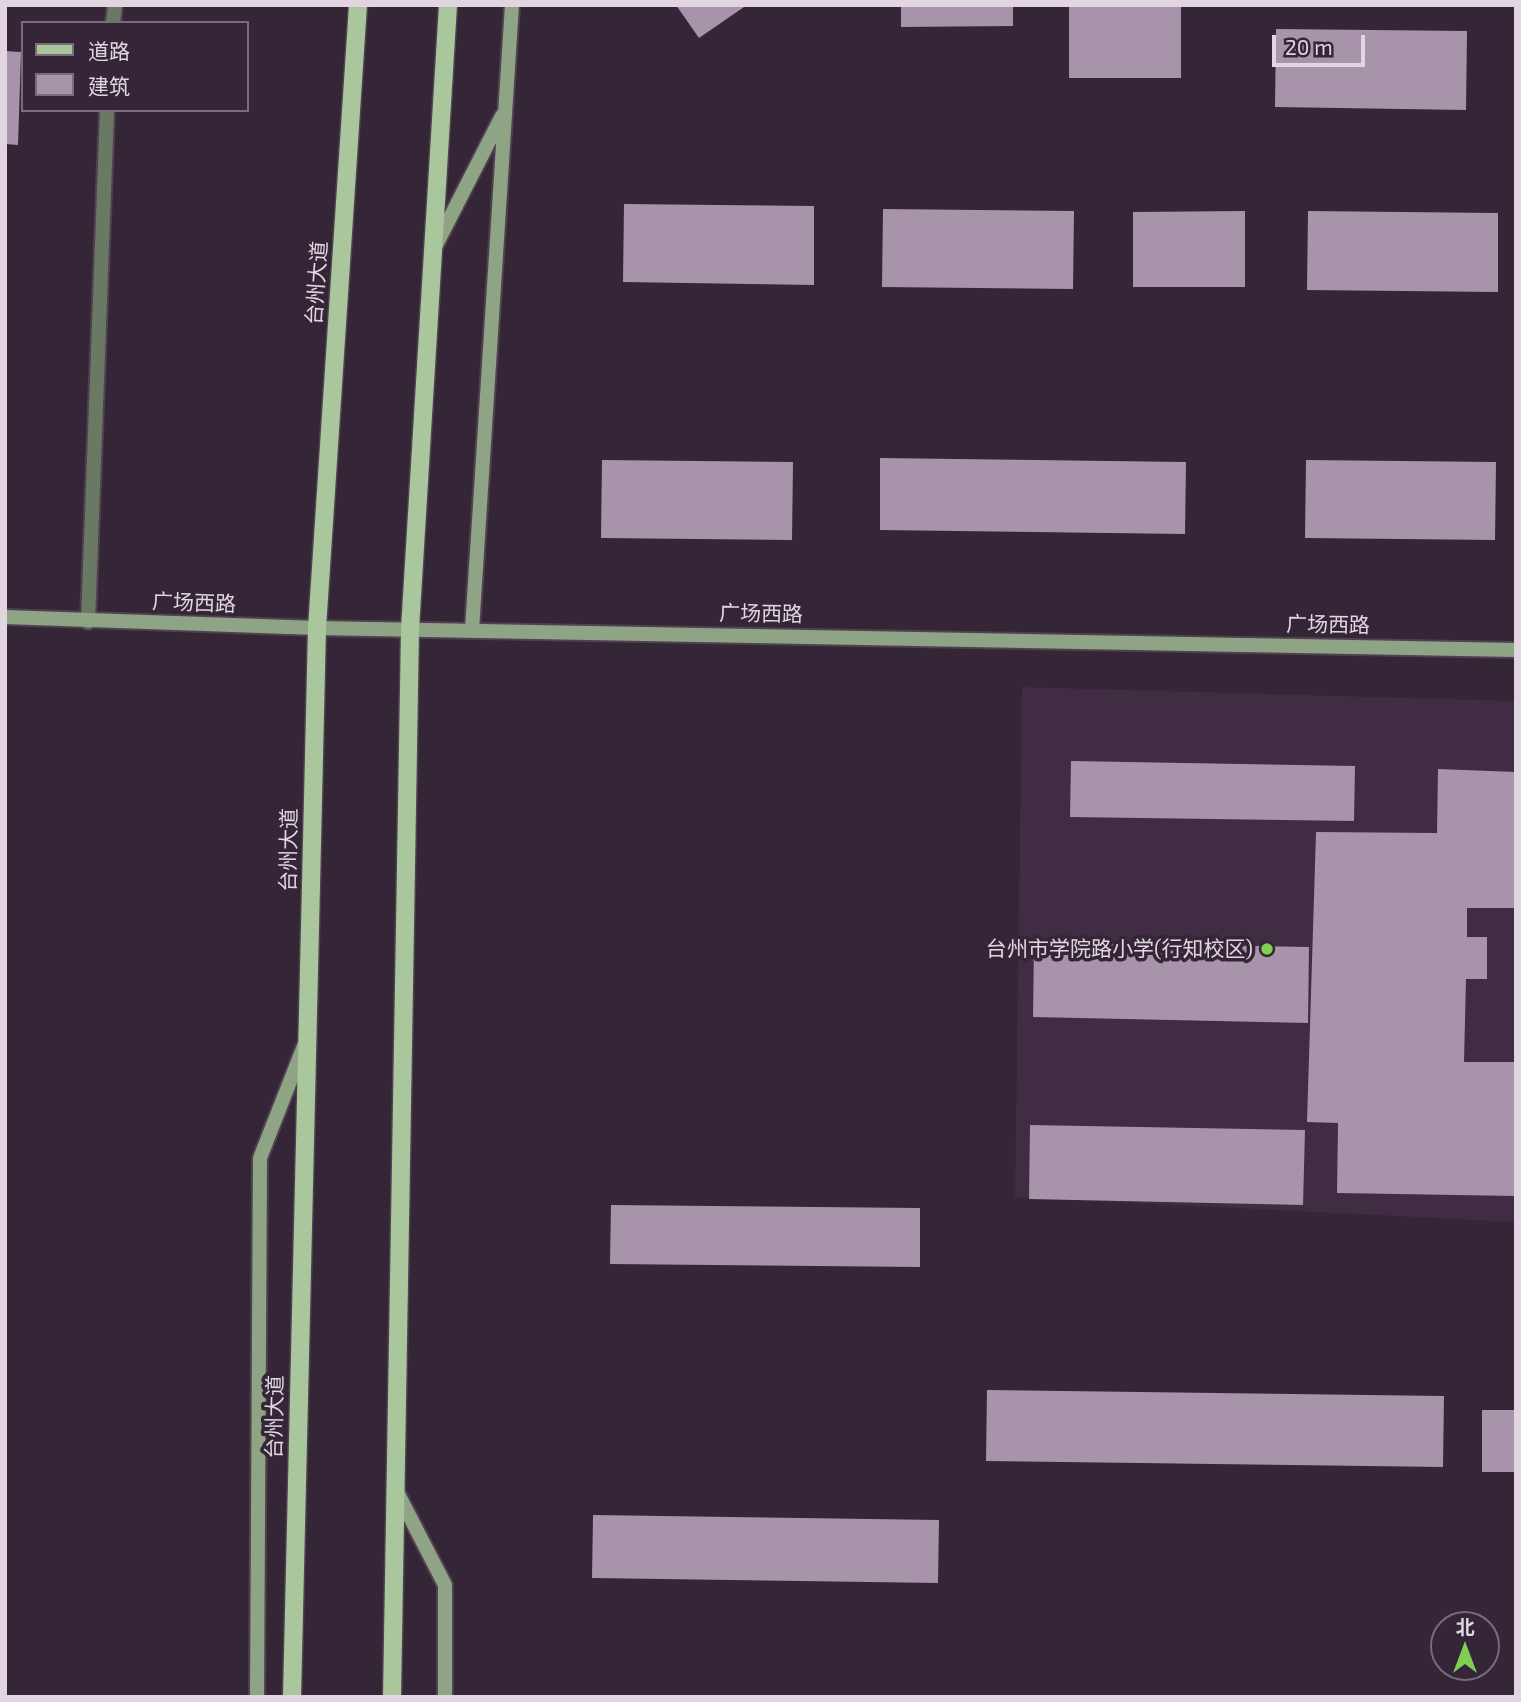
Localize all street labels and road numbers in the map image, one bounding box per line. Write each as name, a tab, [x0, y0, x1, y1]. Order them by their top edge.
street label: 台州大道	[302, 240, 332, 326]
street label: 广场西路	[152, 589, 236, 617]
street label: 广场西路	[719, 601, 803, 627]
street label: 广场西路	[1286, 612, 1370, 638]
street label: 台州大道	[276, 808, 302, 892]
street label: 台州大道	[262, 1375, 288, 1459]

